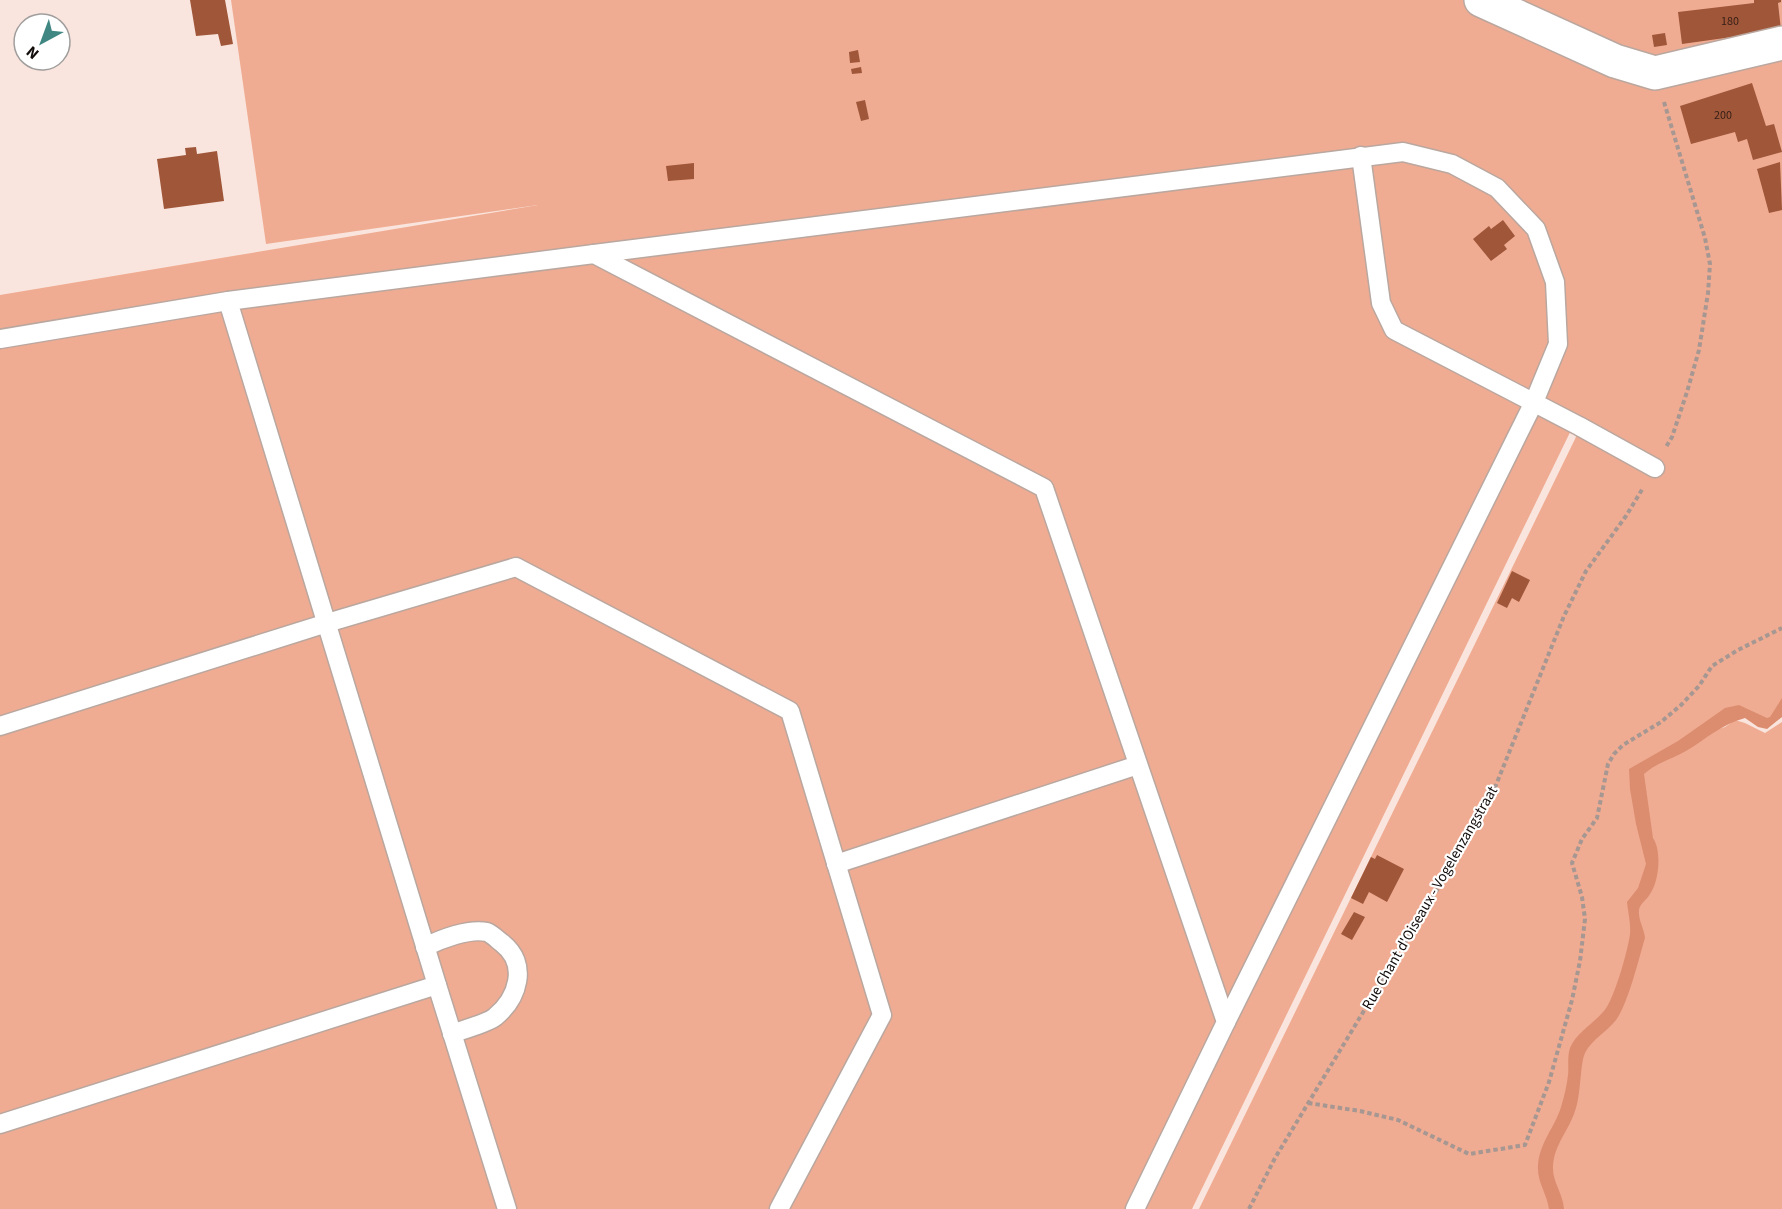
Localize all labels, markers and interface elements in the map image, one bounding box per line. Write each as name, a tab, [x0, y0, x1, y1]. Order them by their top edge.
north arrow	[12, 12, 72, 72]
house number: 180	[1721, 13, 1739, 30]
text: N	[22, 41, 44, 64]
house number: 200	[1714, 107, 1732, 124]
street label: Rue Chant d'Oiseaux - Vogelenzangstraat	[1357, 782, 1503, 1014]

